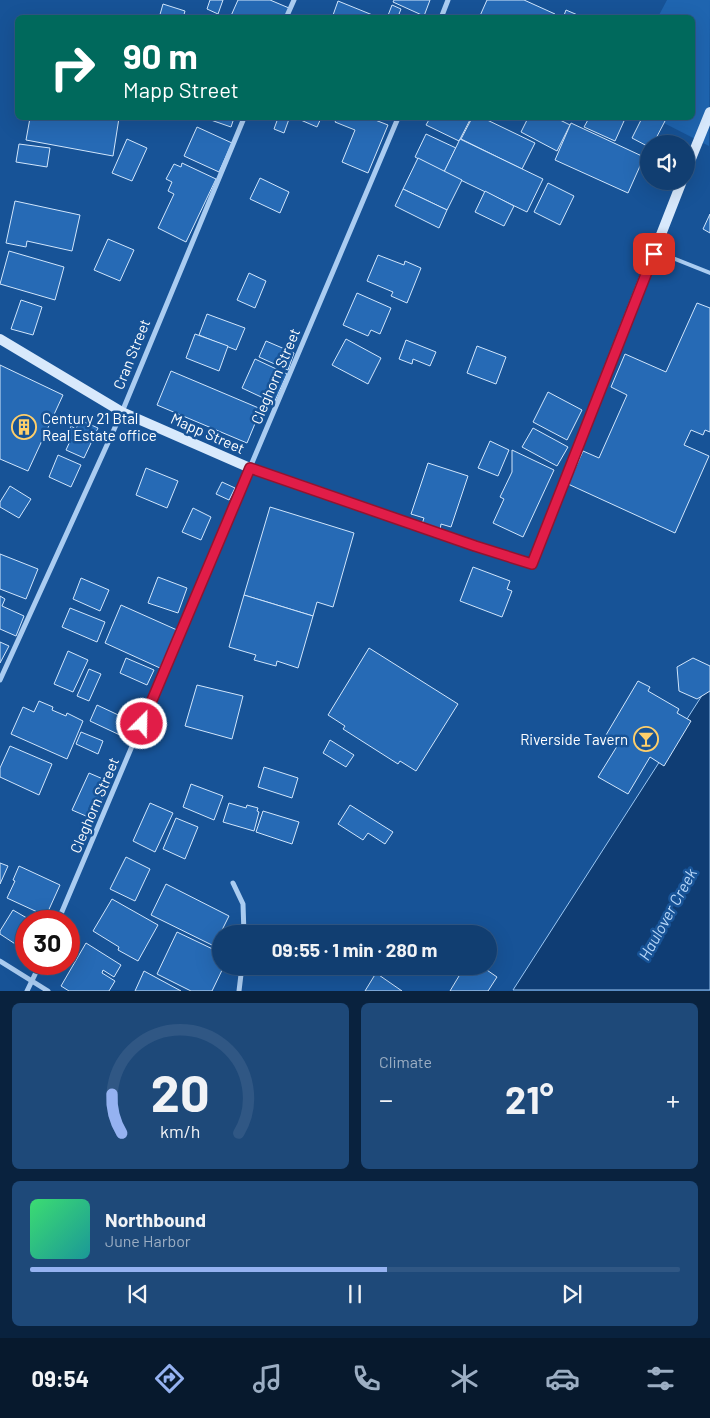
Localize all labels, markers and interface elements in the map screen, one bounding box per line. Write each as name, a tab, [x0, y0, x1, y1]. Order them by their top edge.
text: 90 m	[123, 34, 198, 76]
icon: right	[40, 35, 105, 100]
text: Mapp Street	[123, 76, 239, 102]
map controls	[640, 135, 695, 190]
button: sound	[640, 135, 695, 190]
pin	[633, 233, 675, 275]
icon: arrive	[640, 240, 668, 268]
street label: Cran Street	[109, 316, 153, 392]
street label: Cleghorn Street	[247, 325, 303, 427]
place label: Century 21 Btal Real Estate office	[42, 409, 157, 444]
street label: Mapp Street	[168, 409, 248, 457]
building icon: Century 21 Btal Real Estate office	[11, 414, 37, 440]
position arrow	[115, 697, 167, 749]
bar icon: Riverside Tavern	[633, 726, 659, 752]
place label: Riverside Tavern	[520, 730, 628, 748]
street label: Cleghorn Street	[66, 754, 122, 856]
water label: Haulover Creek	[634, 865, 700, 963]
speed limit sign: 30	[15, 910, 80, 975]
text: 09:55 · 1 min · 280 m	[272, 938, 437, 961]
text: Climate	[379, 1052, 432, 1071]
text: 20	[151, 1060, 210, 1122]
text: 21°	[505, 1076, 554, 1122]
text: −	[379, 1082, 393, 1116]
text: +	[666, 1082, 680, 1116]
text: km/h	[160, 1120, 201, 1142]
text: Northbound	[105, 1208, 206, 1231]
text: June Harbor	[105, 1231, 191, 1250]
icon: previous	[124, 1280, 152, 1308]
icon: pause	[341, 1280, 369, 1308]
icon: next	[558, 1280, 586, 1308]
icon: directions	[152, 1361, 187, 1396]
icon: music	[250, 1361, 285, 1396]
icon: phone	[349, 1361, 384, 1396]
icon: climate	[447, 1361, 482, 1396]
icon: car	[545, 1361, 580, 1396]
icon: filters	[643, 1361, 678, 1396]
text: 09:54	[32, 1365, 89, 1391]

